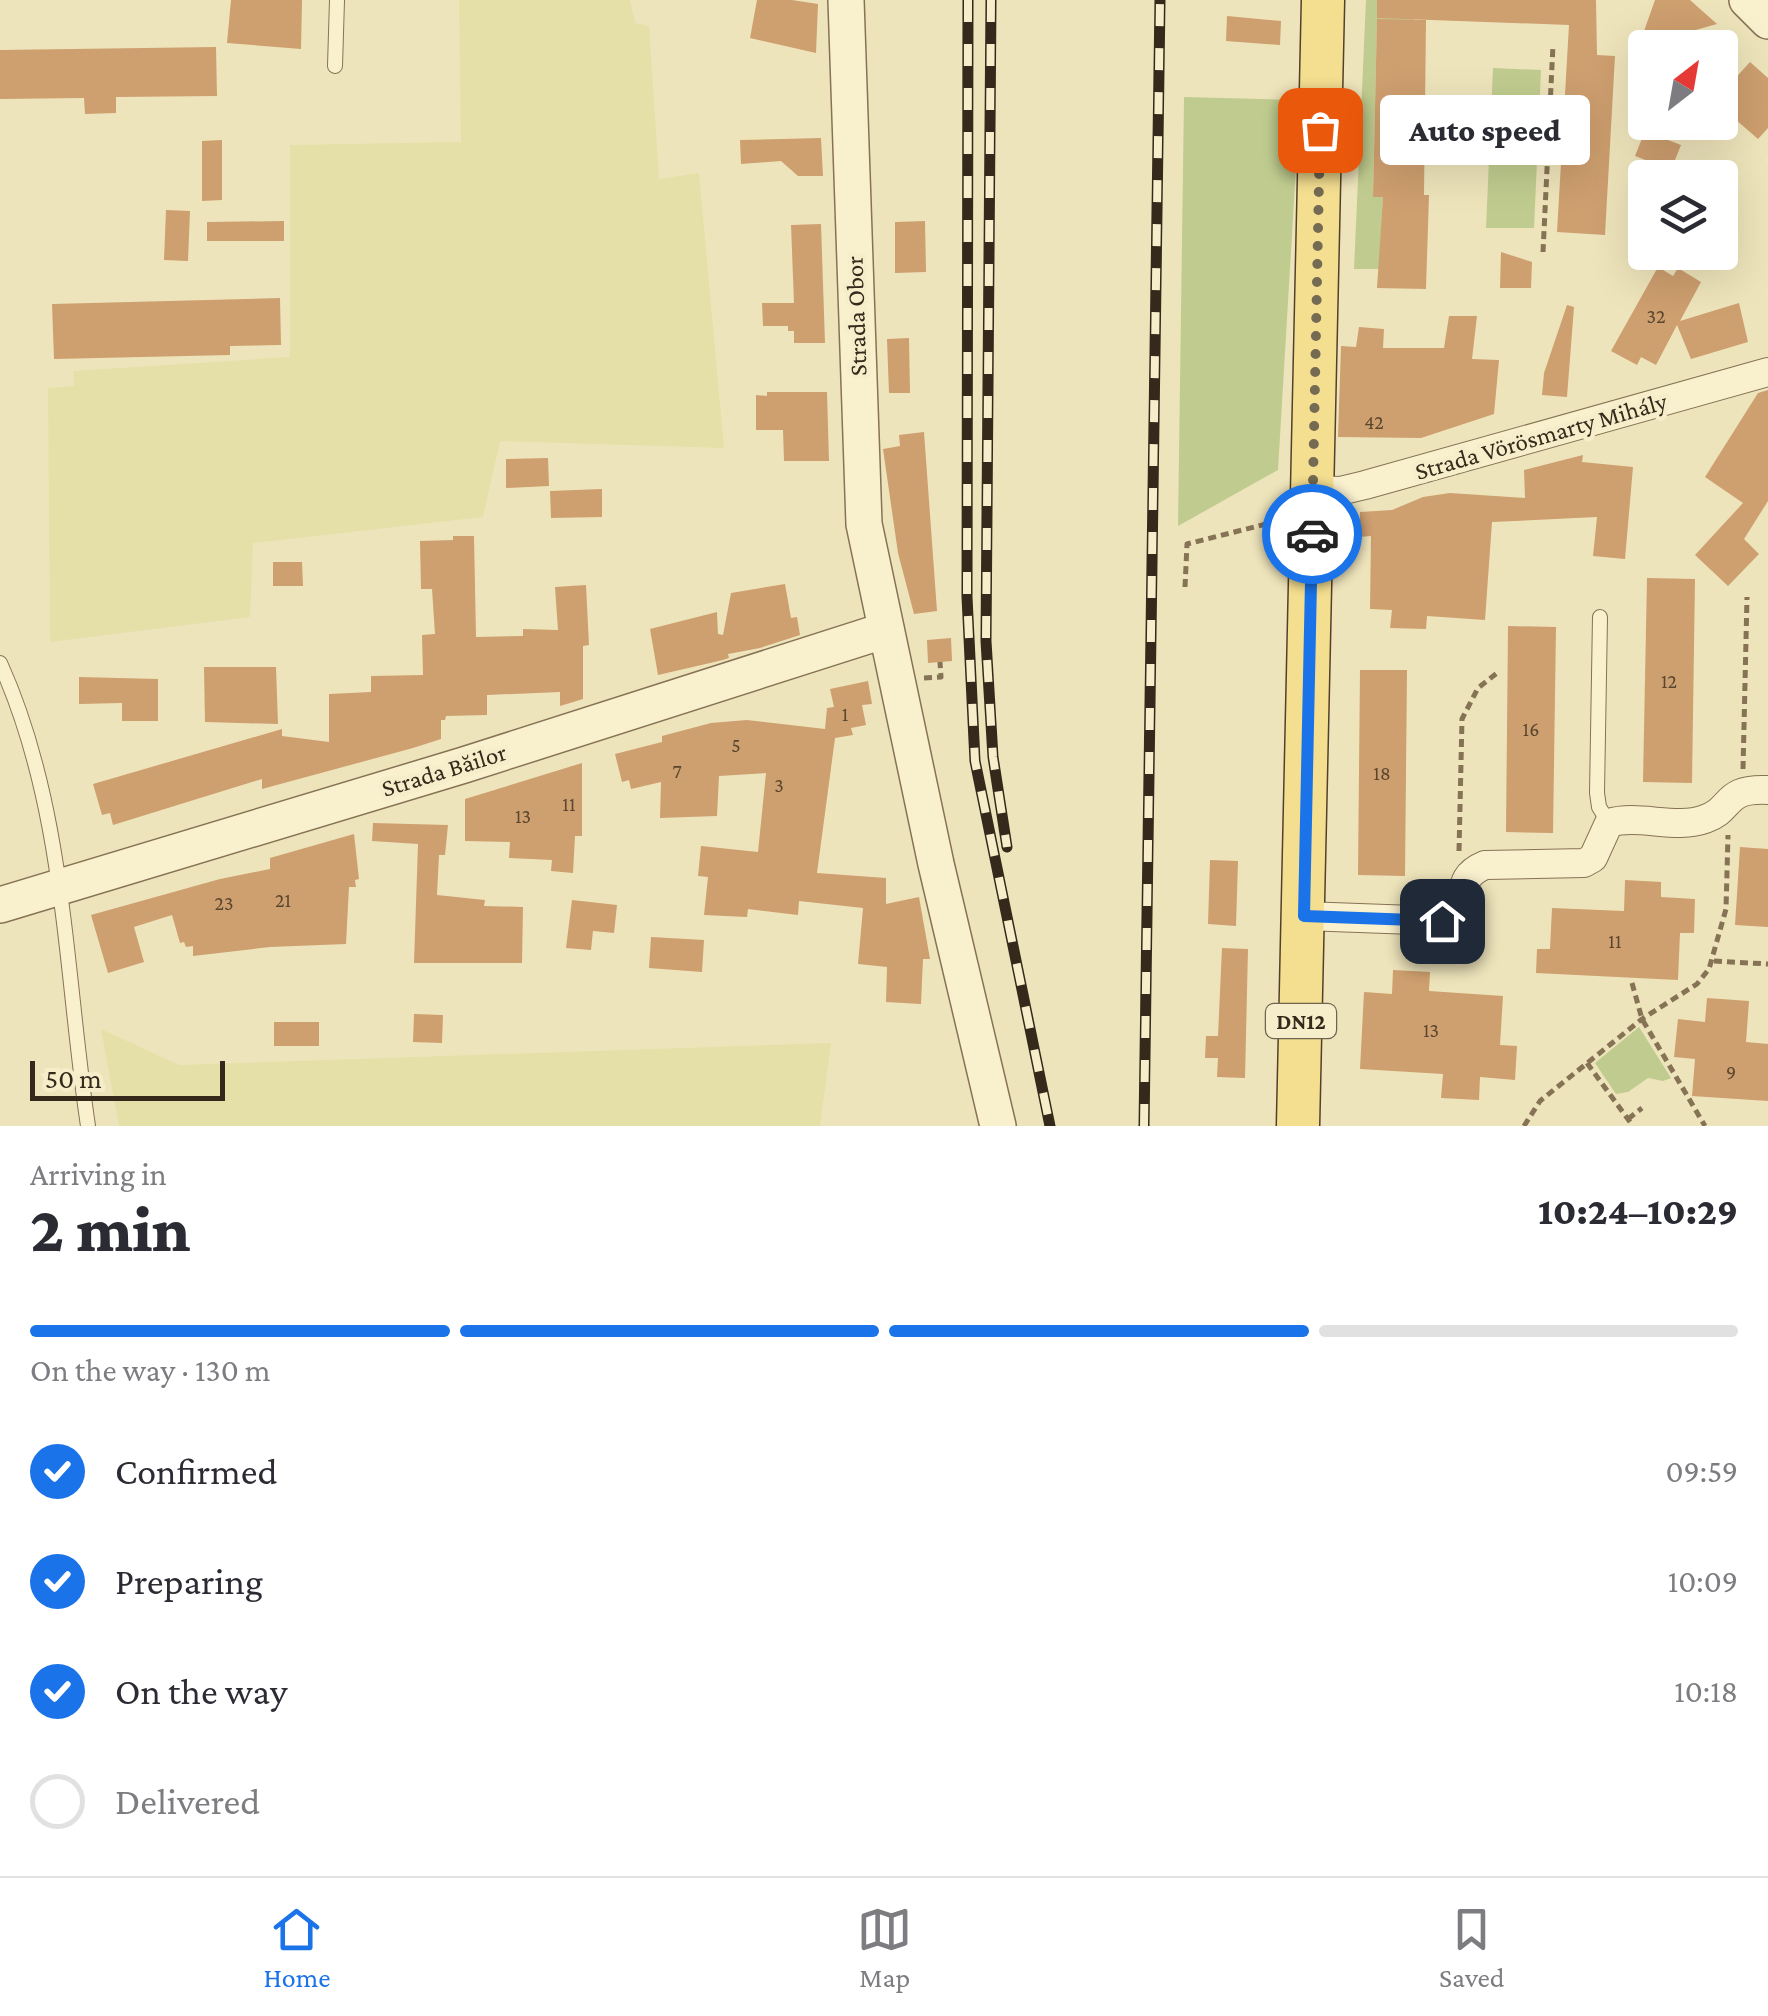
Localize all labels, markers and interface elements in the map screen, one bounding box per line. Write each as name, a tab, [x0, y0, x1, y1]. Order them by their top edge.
north arrow	[1628, 30, 1738, 140]
map controls	[1628, 30, 1738, 270]
pin	[1278, 88, 1363, 173]
callout: Auto speed	[1380, 95, 1590, 165]
icon: bag	[1293, 103, 1348, 158]
text: Auto speed	[1409, 112, 1561, 148]
button: layers	[1628, 160, 1738, 270]
street label: Strada Obor	[840, 255, 872, 377]
house number: 32	[1647, 305, 1665, 327]
street label: Strada Vörösmarty Mihály	[1412, 387, 1671, 486]
house number: 42	[1364, 411, 1384, 433]
courier	[1262, 484, 1362, 584]
icon: car	[1285, 507, 1340, 562]
house number: 12	[1661, 670, 1677, 692]
house number: 1	[842, 703, 848, 725]
house number: 16	[1523, 718, 1539, 740]
house number: 5	[731, 734, 741, 756]
street label: Strada Băilor	[378, 738, 510, 802]
house number: 7	[672, 760, 682, 782]
house number: 18	[1373, 762, 1391, 784]
house number: 3	[774, 774, 784, 796]
house number: 11	[562, 793, 576, 815]
house number: 13	[515, 805, 531, 827]
pin	[1400, 879, 1485, 964]
house number: 21	[275, 889, 291, 911]
house number: 23	[214, 892, 234, 914]
icon: home	[1415, 894, 1470, 949]
house number: 11	[1608, 930, 1622, 952]
road number: DN12	[1266, 1004, 1336, 1038]
house number: 13	[1423, 1019, 1439, 1041]
scale bar	[30, 1056, 225, 1100]
house number: 9	[1726, 1061, 1736, 1083]
text: 50 m	[45, 1063, 102, 1094]
text: Arriving in	[30, 1156, 167, 1192]
text: 10:24–10:29	[1538, 1190, 1738, 1232]
text: 2 min	[30, 1193, 191, 1265]
text: On the way · 130 m	[30, 1352, 271, 1388]
icon: check	[30, 1444, 85, 1499]
text: Confirmed	[115, 1450, 278, 1492]
text: 09:59	[1665, 1453, 1738, 1489]
icon: check	[30, 1554, 85, 1609]
text: Preparing	[115, 1560, 263, 1602]
text: 10:09	[1668, 1563, 1738, 1599]
icon: check	[30, 1664, 85, 1719]
text: On the way	[115, 1670, 287, 1712]
text: 10:18	[1674, 1673, 1738, 1709]
text: Delivered	[115, 1780, 260, 1822]
tab: Home	[263, 1902, 330, 1993]
tab: Map	[857, 1902, 912, 1993]
tab: Saved	[1439, 1902, 1505, 1993]

